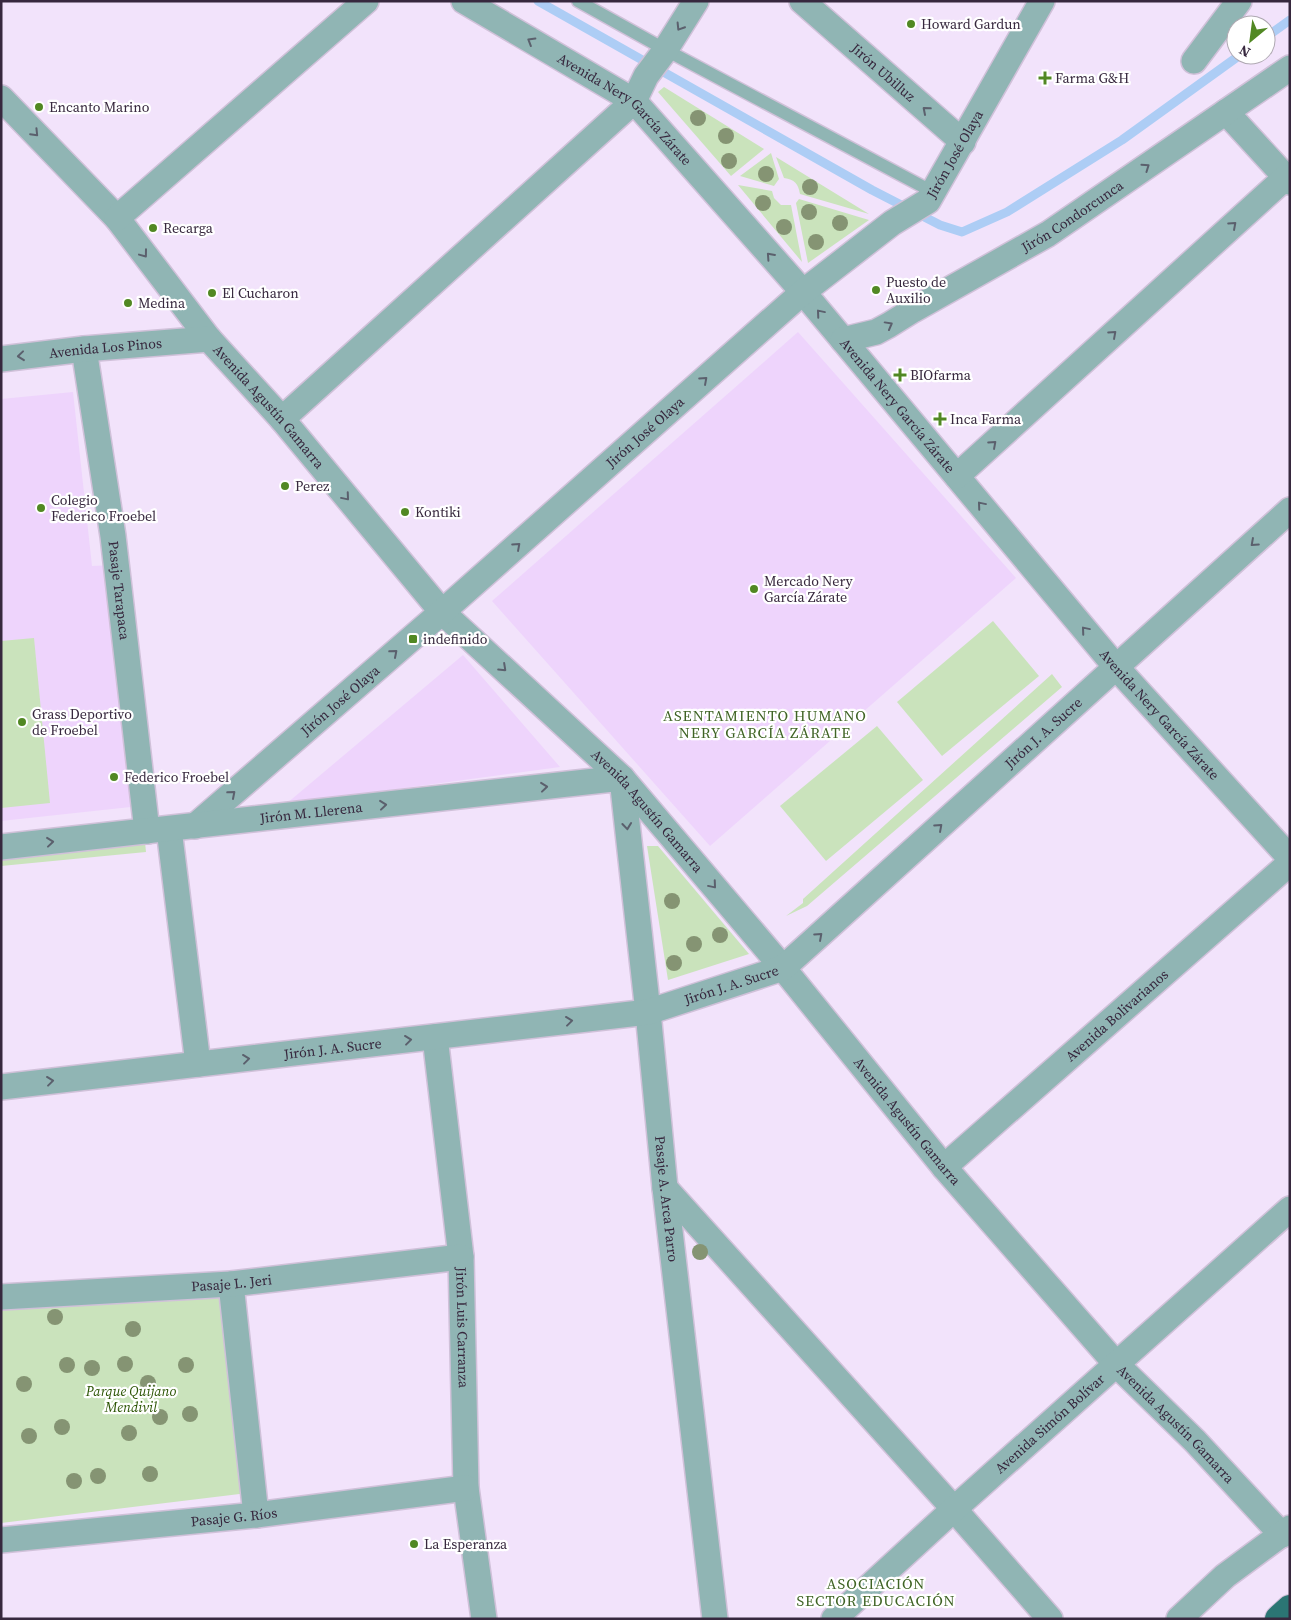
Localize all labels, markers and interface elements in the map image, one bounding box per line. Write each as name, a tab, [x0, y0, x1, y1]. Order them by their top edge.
place label: Howard Gardun	[921, 14, 1021, 34]
north arrow	[1226, 15, 1276, 65]
marker: Howard Gardun	[905, 18, 917, 30]
one-way arrow	[677, 21, 687, 30]
one-way arrow	[528, 37, 537, 47]
street label: Jirón Ubilluz	[846, 38, 920, 106]
text: N	[1235, 40, 1254, 63]
street label: Avenida Nery García Zárate	[554, 48, 696, 170]
place label: Farma G&H	[1055, 68, 1129, 88]
marker: Farma G&H	[1039, 72, 1051, 84]
place label: Encanto Marino	[49, 97, 150, 117]
marker: Encanto Marino	[33, 101, 45, 113]
street label: Jirón José Olaya	[921, 106, 988, 203]
one-way arrow	[923, 107, 932, 116]
one-way arrow	[29, 127, 38, 136]
one-way arrow	[1141, 164, 1150, 173]
street label: Jirón Condorcunca	[1017, 175, 1128, 258]
place label: Recarga	[163, 218, 214, 238]
marker: Recarga	[147, 222, 159, 234]
one-way arrow	[1228, 222, 1237, 231]
one-way arrow	[138, 248, 147, 258]
one-way arrow	[767, 252, 776, 261]
place label: Puesto de Auxilio	[886, 272, 946, 308]
place label: El Cucharon	[222, 283, 299, 303]
marker: Puesto de Auxilio	[870, 284, 882, 296]
marker: El Cucharon	[206, 287, 218, 299]
place label: Medina	[138, 293, 186, 313]
marker: Medina	[122, 297, 134, 309]
one-way arrow	[818, 310, 826, 319]
one-way arrow	[884, 321, 893, 331]
one-way arrow	[1108, 331, 1117, 340]
street label: Avenida Los Pinos	[48, 333, 163, 363]
street label: Avenida Nery García Zárate	[835, 334, 960, 477]
street label: Avenida Agustín Gamarra	[208, 340, 330, 474]
one-way arrow	[16, 350, 24, 361]
place label: BIOfarma	[910, 365, 972, 385]
marker: BIOfarma	[894, 369, 906, 381]
one-way arrow	[698, 377, 707, 386]
street label: Jirón José Olaya	[601, 391, 689, 473]
place label: Inca Farma	[950, 409, 1022, 429]
marker: Inca Farma	[934, 413, 946, 425]
one-way arrow	[987, 440, 996, 449]
place label: Perez	[295, 476, 330, 496]
marker: Perez	[279, 480, 291, 492]
place label: Colegio Federico Froebel	[51, 490, 156, 526]
one-way arrow	[341, 491, 350, 500]
marker: Colegio Federico Froebel	[35, 502, 47, 514]
place label: Kontiki	[415, 502, 461, 522]
one-way arrow	[978, 502, 986, 511]
marker: Kontiki	[399, 506, 411, 518]
one-way arrow	[1250, 537, 1259, 546]
street label: Pasaje Tarapaca	[104, 540, 135, 642]
one-way arrow	[511, 543, 520, 552]
place label: Mercado Nery García Zárate	[764, 571, 853, 607]
marker: Mercado Nery García Zárate	[748, 583, 760, 595]
one-way arrow	[1082, 626, 1091, 635]
place label: indefinido	[423, 629, 488, 649]
marker: indefinido	[407, 633, 419, 645]
street label: Avenida Nery García Zárate	[1095, 645, 1224, 784]
one-way arrow	[389, 649, 398, 658]
street label: Jirón José Olaya	[296, 660, 385, 741]
one-way arrow	[497, 662, 506, 671]
street label: Jirón J. A. Sucre	[999, 693, 1086, 774]
place label: Grass Deportivo de Froebel	[32, 704, 132, 740]
district label: ASENTAMIENTO HUMANO NERY GARCÍA ZÁRATE	[663, 705, 867, 743]
marker: Grass Deportivo de Froebel	[16, 716, 28, 728]
street label: Avenida Agustín Gamarra	[587, 744, 708, 878]
place label: Federico Froebel	[124, 767, 229, 787]
marker: Federico Froebel	[108, 771, 120, 783]
one-way arrow	[541, 782, 549, 793]
one-way arrow	[227, 791, 236, 800]
street label: Jirón M. Llerena	[258, 797, 364, 828]
one-way arrow	[379, 800, 387, 811]
one-way arrow	[621, 823, 632, 831]
one-way arrow	[934, 823, 943, 832]
one-way arrow	[46, 837, 54, 848]
one-way arrow	[707, 880, 716, 889]
one-way arrow	[813, 932, 822, 941]
street label: Jirón J. A. Sucre	[681, 960, 781, 1010]
street label: Avenida Bolivarianos	[1061, 964, 1173, 1066]
one-way arrow	[565, 1016, 573, 1027]
street label: Jirón J. A. Sucre	[282, 1033, 383, 1064]
one-way arrow	[404, 1035, 412, 1046]
street label: Avenida Agustín Gamarra	[849, 1053, 966, 1190]
one-way arrow	[242, 1054, 250, 1065]
one-way arrow	[46, 1076, 54, 1087]
street label: Pasaje A. Arca Parro	[650, 1135, 684, 1263]
street label: Jirón Luis Carranza	[451, 1266, 474, 1389]
street label: Pasaje L. Jeri	[191, 1269, 273, 1296]
street label: Avenida Agustín Gamarra	[1112, 1360, 1240, 1488]
street label: Avenida Simón Bolívar	[990, 1369, 1109, 1478]
park label: Parque Quijano Mendivil	[85, 1381, 176, 1417]
street label: Pasaje G. Ríos	[190, 1502, 278, 1531]
place label: La Esperanza	[424, 1534, 508, 1554]
marker: La Esperanza	[408, 1538, 420, 1550]
district label: ASOCIACIÓN SECTOR EDUCACIÓN	[796, 1573, 956, 1611]

